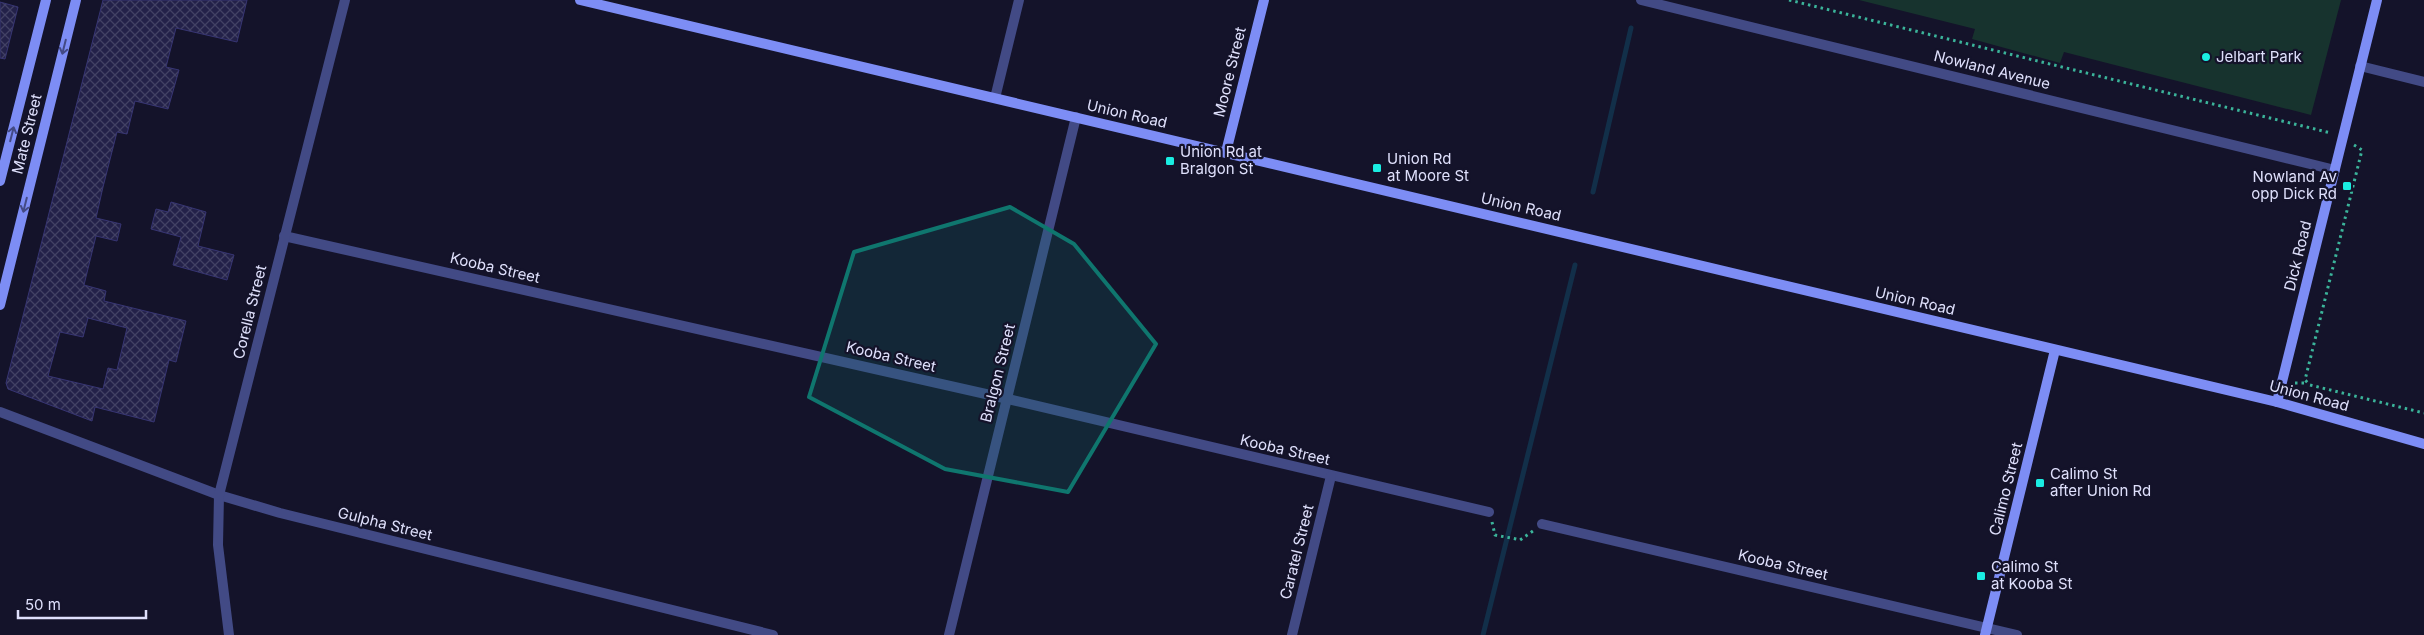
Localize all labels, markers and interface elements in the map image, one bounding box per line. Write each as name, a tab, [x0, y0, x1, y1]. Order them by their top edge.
street label: Moore Street	[1209, 25, 1250, 119]
one-way arrow	[59, 39, 68, 55]
street label: Nowland Avenue	[1932, 46, 2052, 93]
place label: Jelbart Park	[2216, 47, 2303, 66]
marker: Jelbart Park	[2200, 51, 2212, 63]
street label: Mate Street	[7, 92, 46, 176]
street label: Union Road	[1085, 95, 1169, 132]
one-way arrow	[8, 126, 17, 142]
place label: Union Rd at Bralgon St	[1180, 142, 1262, 178]
place label: Union Rd at Moore St	[1387, 149, 1469, 185]
marker: Union Rd at Bralgon St	[1164, 155, 1176, 167]
marker: Union Rd at Moore St	[1371, 162, 1383, 174]
place label: Nowland Av opp Dick Rd	[2251, 167, 2338, 203]
marker: Nowland Av opp Dick Rd	[2341, 180, 2353, 192]
street label: Union Road	[1479, 188, 1563, 225]
one-way arrow	[20, 196, 29, 212]
street label: Dick Road	[2280, 219, 2315, 293]
street label: Kooba Street	[448, 248, 542, 287]
street label: Corella Street	[229, 263, 270, 361]
street label: Union Road	[1873, 282, 1957, 319]
street label: Bralgon Street	[976, 321, 1019, 424]
street label: Kooba Street	[844, 337, 938, 376]
street label: Union Road	[2267, 376, 2351, 415]
street label: Kooba Street	[1238, 430, 1332, 469]
street label: Calimo Street	[1985, 440, 2026, 537]
place label: Calimo St after Union Rd	[2050, 464, 2151, 500]
marker: Calimo St after Union Rd	[2034, 477, 2046, 489]
street label: Caratel Street	[1276, 502, 1318, 601]
street label: Gulpha Street	[336, 503, 434, 544]
street label: Kooba Street	[1736, 545, 1830, 584]
place label: Calimo St at Kooba St	[1991, 557, 2073, 593]
marker: Calimo St at Kooba St	[1975, 570, 1987, 582]
scale bar	[18, 588, 145, 620]
text: 50 m	[25, 595, 61, 614]

